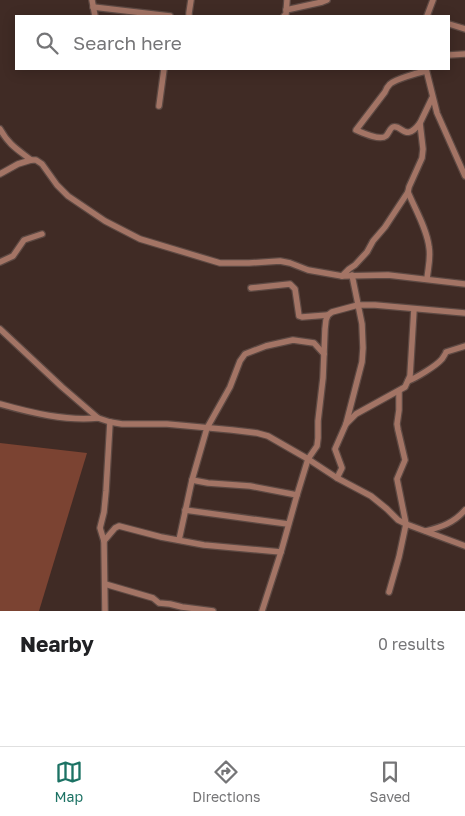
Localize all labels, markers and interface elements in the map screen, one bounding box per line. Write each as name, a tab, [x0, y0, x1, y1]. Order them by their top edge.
search box	[15, 15, 450, 70]
icon: search	[33, 29, 61, 57]
text: Search here	[73, 31, 182, 54]
text: Nearby	[20, 631, 94, 657]
text: 0 results	[378, 634, 445, 654]
tab: Map	[55, 758, 83, 805]
tab: Directions	[192, 758, 261, 805]
tab: Saved	[370, 758, 410, 805]

